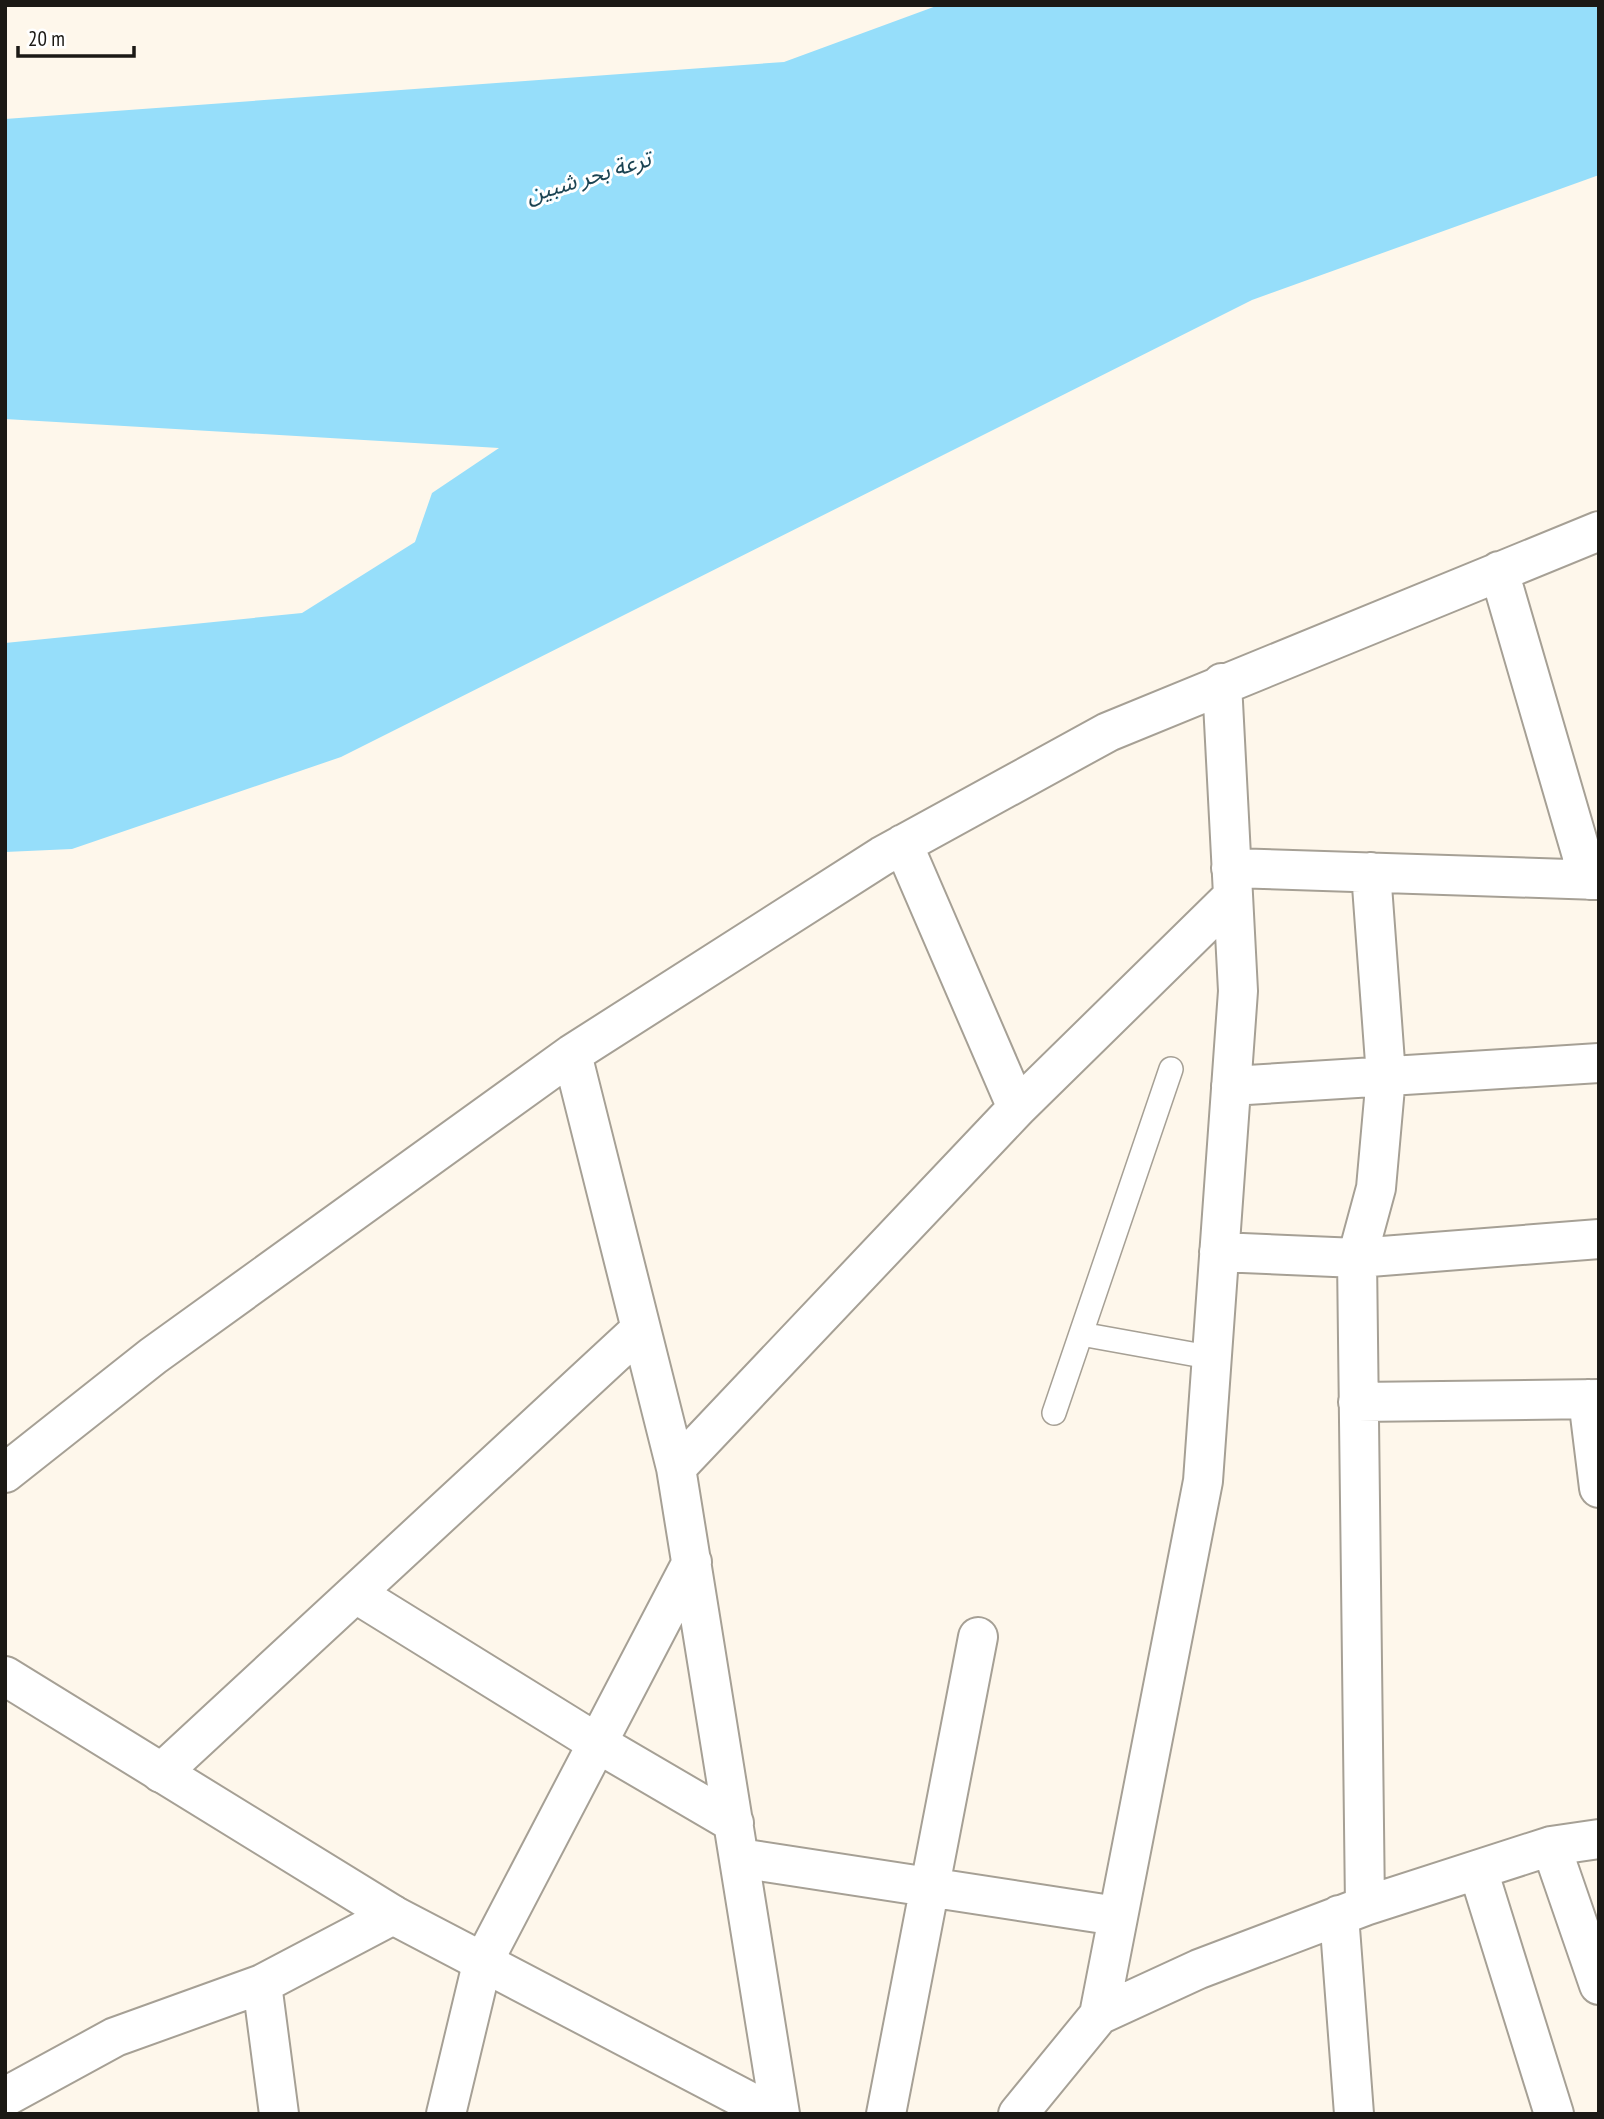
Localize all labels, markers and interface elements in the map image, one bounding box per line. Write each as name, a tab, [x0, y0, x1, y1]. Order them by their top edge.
scale bar	[18, 14, 133, 58]
text: 20 m	[28, 25, 65, 52]
water label: ترعة بحر شبين	[522, 142, 657, 209]

